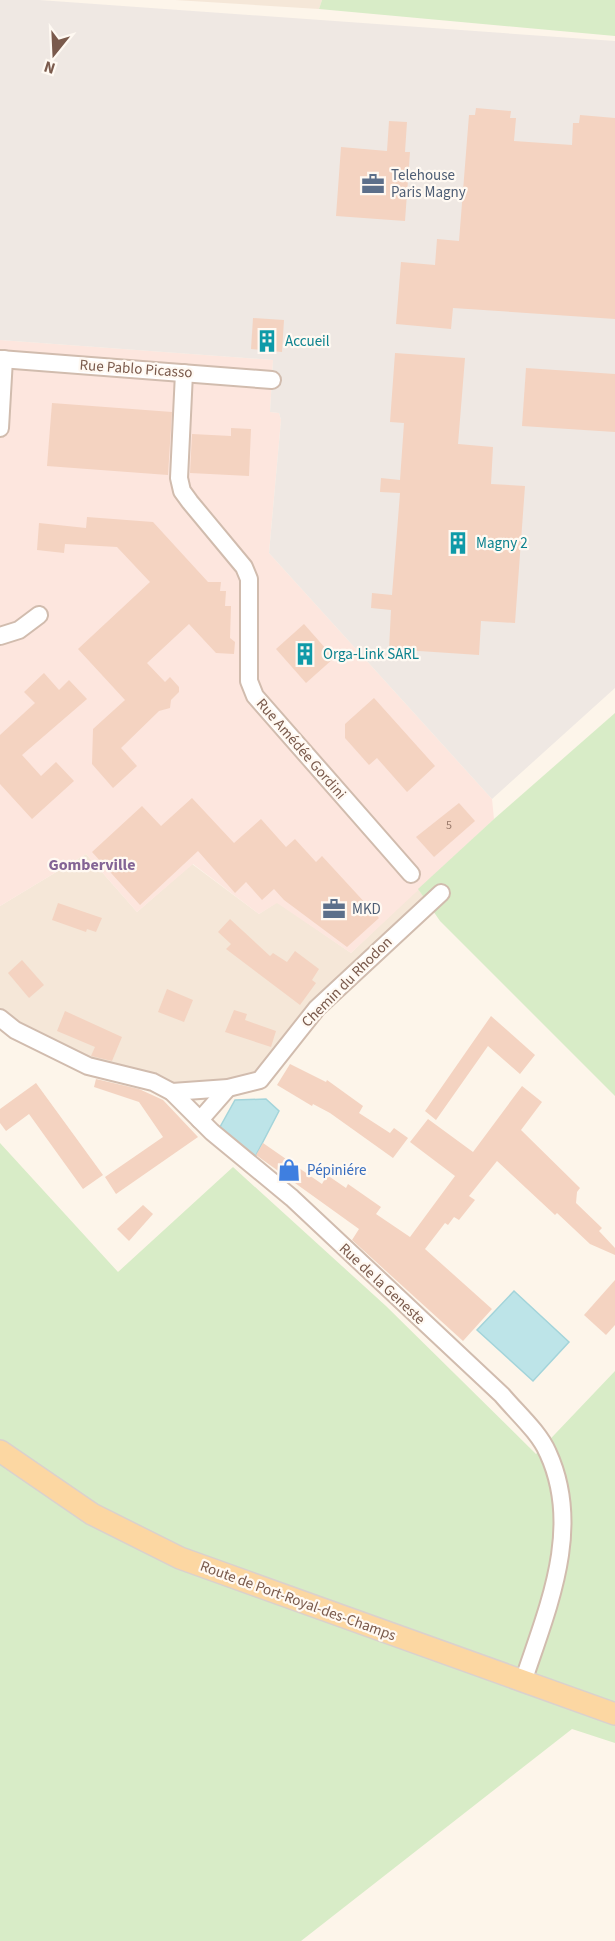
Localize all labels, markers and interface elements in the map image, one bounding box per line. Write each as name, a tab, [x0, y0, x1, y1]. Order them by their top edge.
north arrow	[24, 24, 84, 84]
text: N	[41, 55, 58, 79]
place label: Telehouse Paris Magny	[391, 165, 466, 203]
office icon: Telehouse Paris Magny	[360, 171, 386, 197]
building icon: Accueil	[254, 328, 280, 354]
place label: Accueil	[285, 331, 330, 352]
street label: Rue Pablo Picasso	[79, 355, 193, 383]
building icon: Magny 2	[445, 530, 471, 556]
place label: Magny 2	[476, 533, 528, 554]
building icon: Orga-Link SARL	[292, 641, 318, 667]
place label: Orga-Link SARL	[323, 644, 419, 665]
street label: Rue Amédée Gordini	[251, 694, 351, 804]
house number: 5	[446, 817, 452, 834]
district label: Gomberville	[49, 854, 135, 876]
office icon: MKD	[321, 896, 347, 922]
place label: MKD	[352, 899, 381, 920]
street label: Chemin du Rhodon	[297, 932, 397, 1032]
shop icon: Pépiniére	[276, 1157, 302, 1183]
place label: Pépiniére	[307, 1160, 366, 1181]
street label: Rue de la Geneste	[334, 1238, 430, 1330]
street label: Route de Port-Royal-des-Champs	[197, 1556, 399, 1646]

